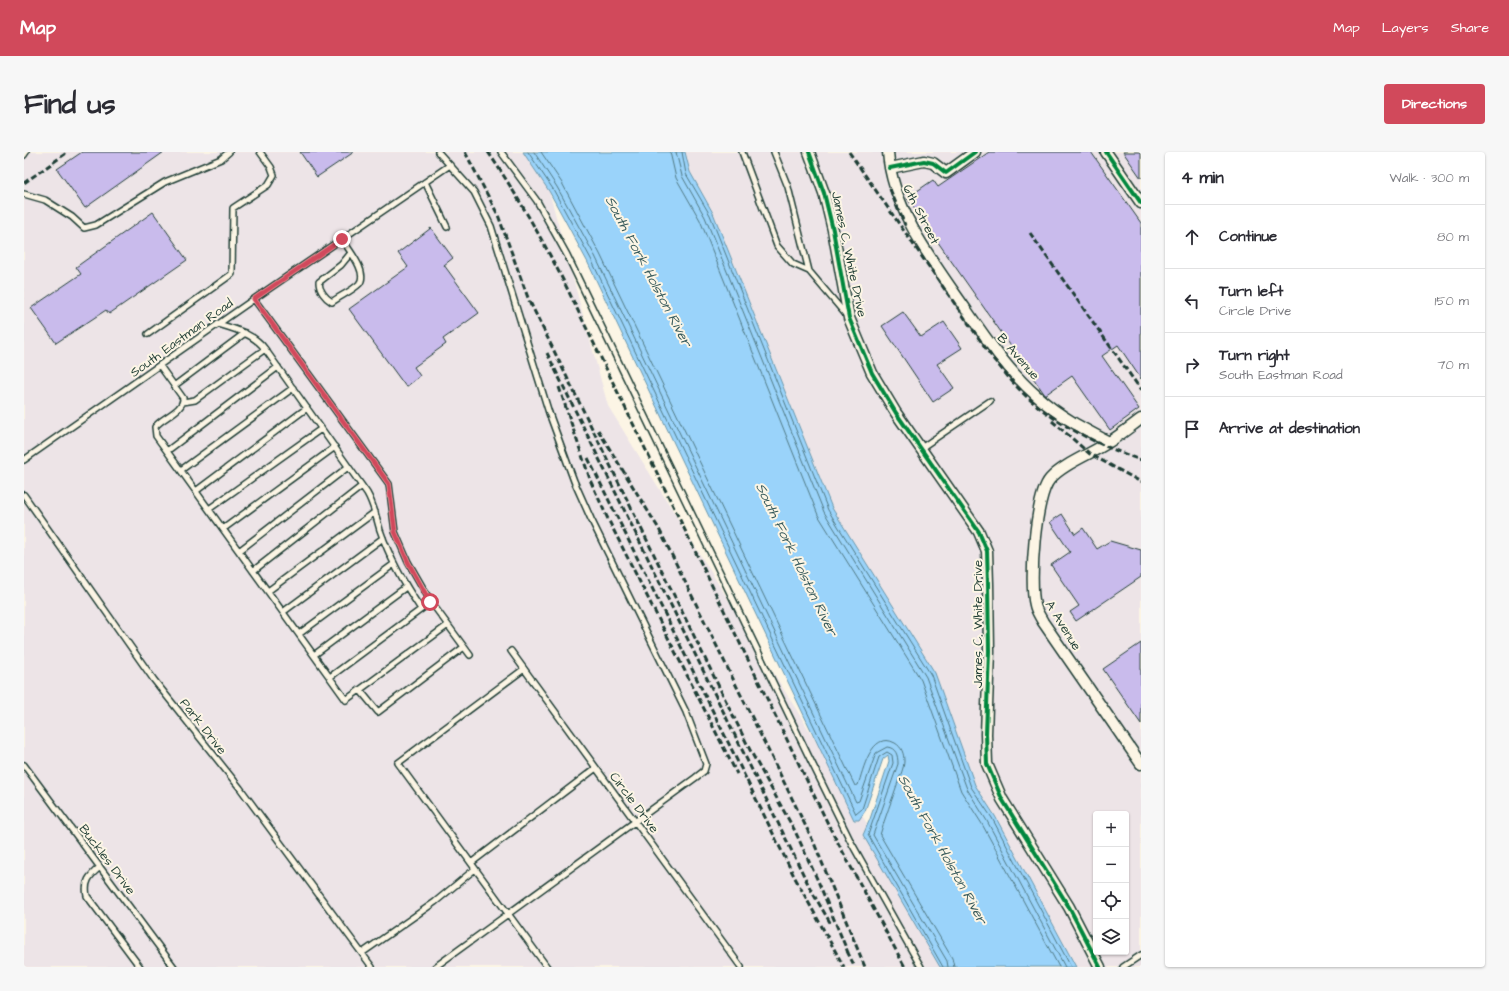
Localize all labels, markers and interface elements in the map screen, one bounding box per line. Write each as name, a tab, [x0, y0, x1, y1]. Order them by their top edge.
text: Map	[20, 15, 56, 42]
text: Map	[1333, 18, 1360, 38]
text: Layers	[1382, 18, 1429, 38]
text: Share	[1451, 18, 1489, 38]
button: Directions	[1384, 84, 1485, 124]
text: Find us	[24, 85, 115, 124]
text: 4 min	[1181, 166, 1224, 190]
text: Walk · 300 m	[1390, 169, 1469, 187]
street label: 6th Street	[898, 181, 944, 248]
street label: James C. White Drive	[827, 190, 871, 319]
water label: South Fork Holston River	[600, 193, 697, 351]
icon: ahead	[1181, 226, 1203, 248]
text: Continue	[1219, 226, 1277, 247]
text: 80 m	[1437, 228, 1469, 246]
route end	[333, 230, 351, 248]
text: Turn left	[1219, 281, 1283, 302]
icon: left	[1181, 290, 1203, 312]
text: 150 m	[1435, 292, 1469, 310]
street label: South Eastman Road	[126, 294, 237, 381]
text: Circle Drive	[1219, 302, 1291, 320]
street label: B Avenue	[993, 329, 1044, 384]
text: Turn right	[1219, 345, 1290, 366]
icon: right	[1181, 354, 1203, 376]
text: 70 m	[1437, 356, 1469, 374]
text: South Eastman Road	[1219, 366, 1343, 384]
icon: arrive	[1181, 418, 1203, 440]
text: Arrive at destination	[1219, 418, 1360, 439]
water label: South Fork Holston River	[750, 480, 842, 640]
street label: James C. White Drive	[969, 560, 987, 688]
route start	[421, 593, 439, 611]
street label: A Avenue	[1041, 597, 1086, 654]
street label: Park Drive	[176, 695, 231, 758]
street label: Circle Drive	[605, 768, 663, 837]
water label: South Fork Holston River	[893, 771, 992, 929]
map controls	[1093, 811, 1129, 955]
button: +	[1093, 811, 1129, 847]
street label: Buckles Drive	[75, 821, 140, 899]
button: −	[1093, 847, 1129, 883]
button: locate	[1093, 883, 1129, 919]
button: layers	[1093, 919, 1129, 955]

